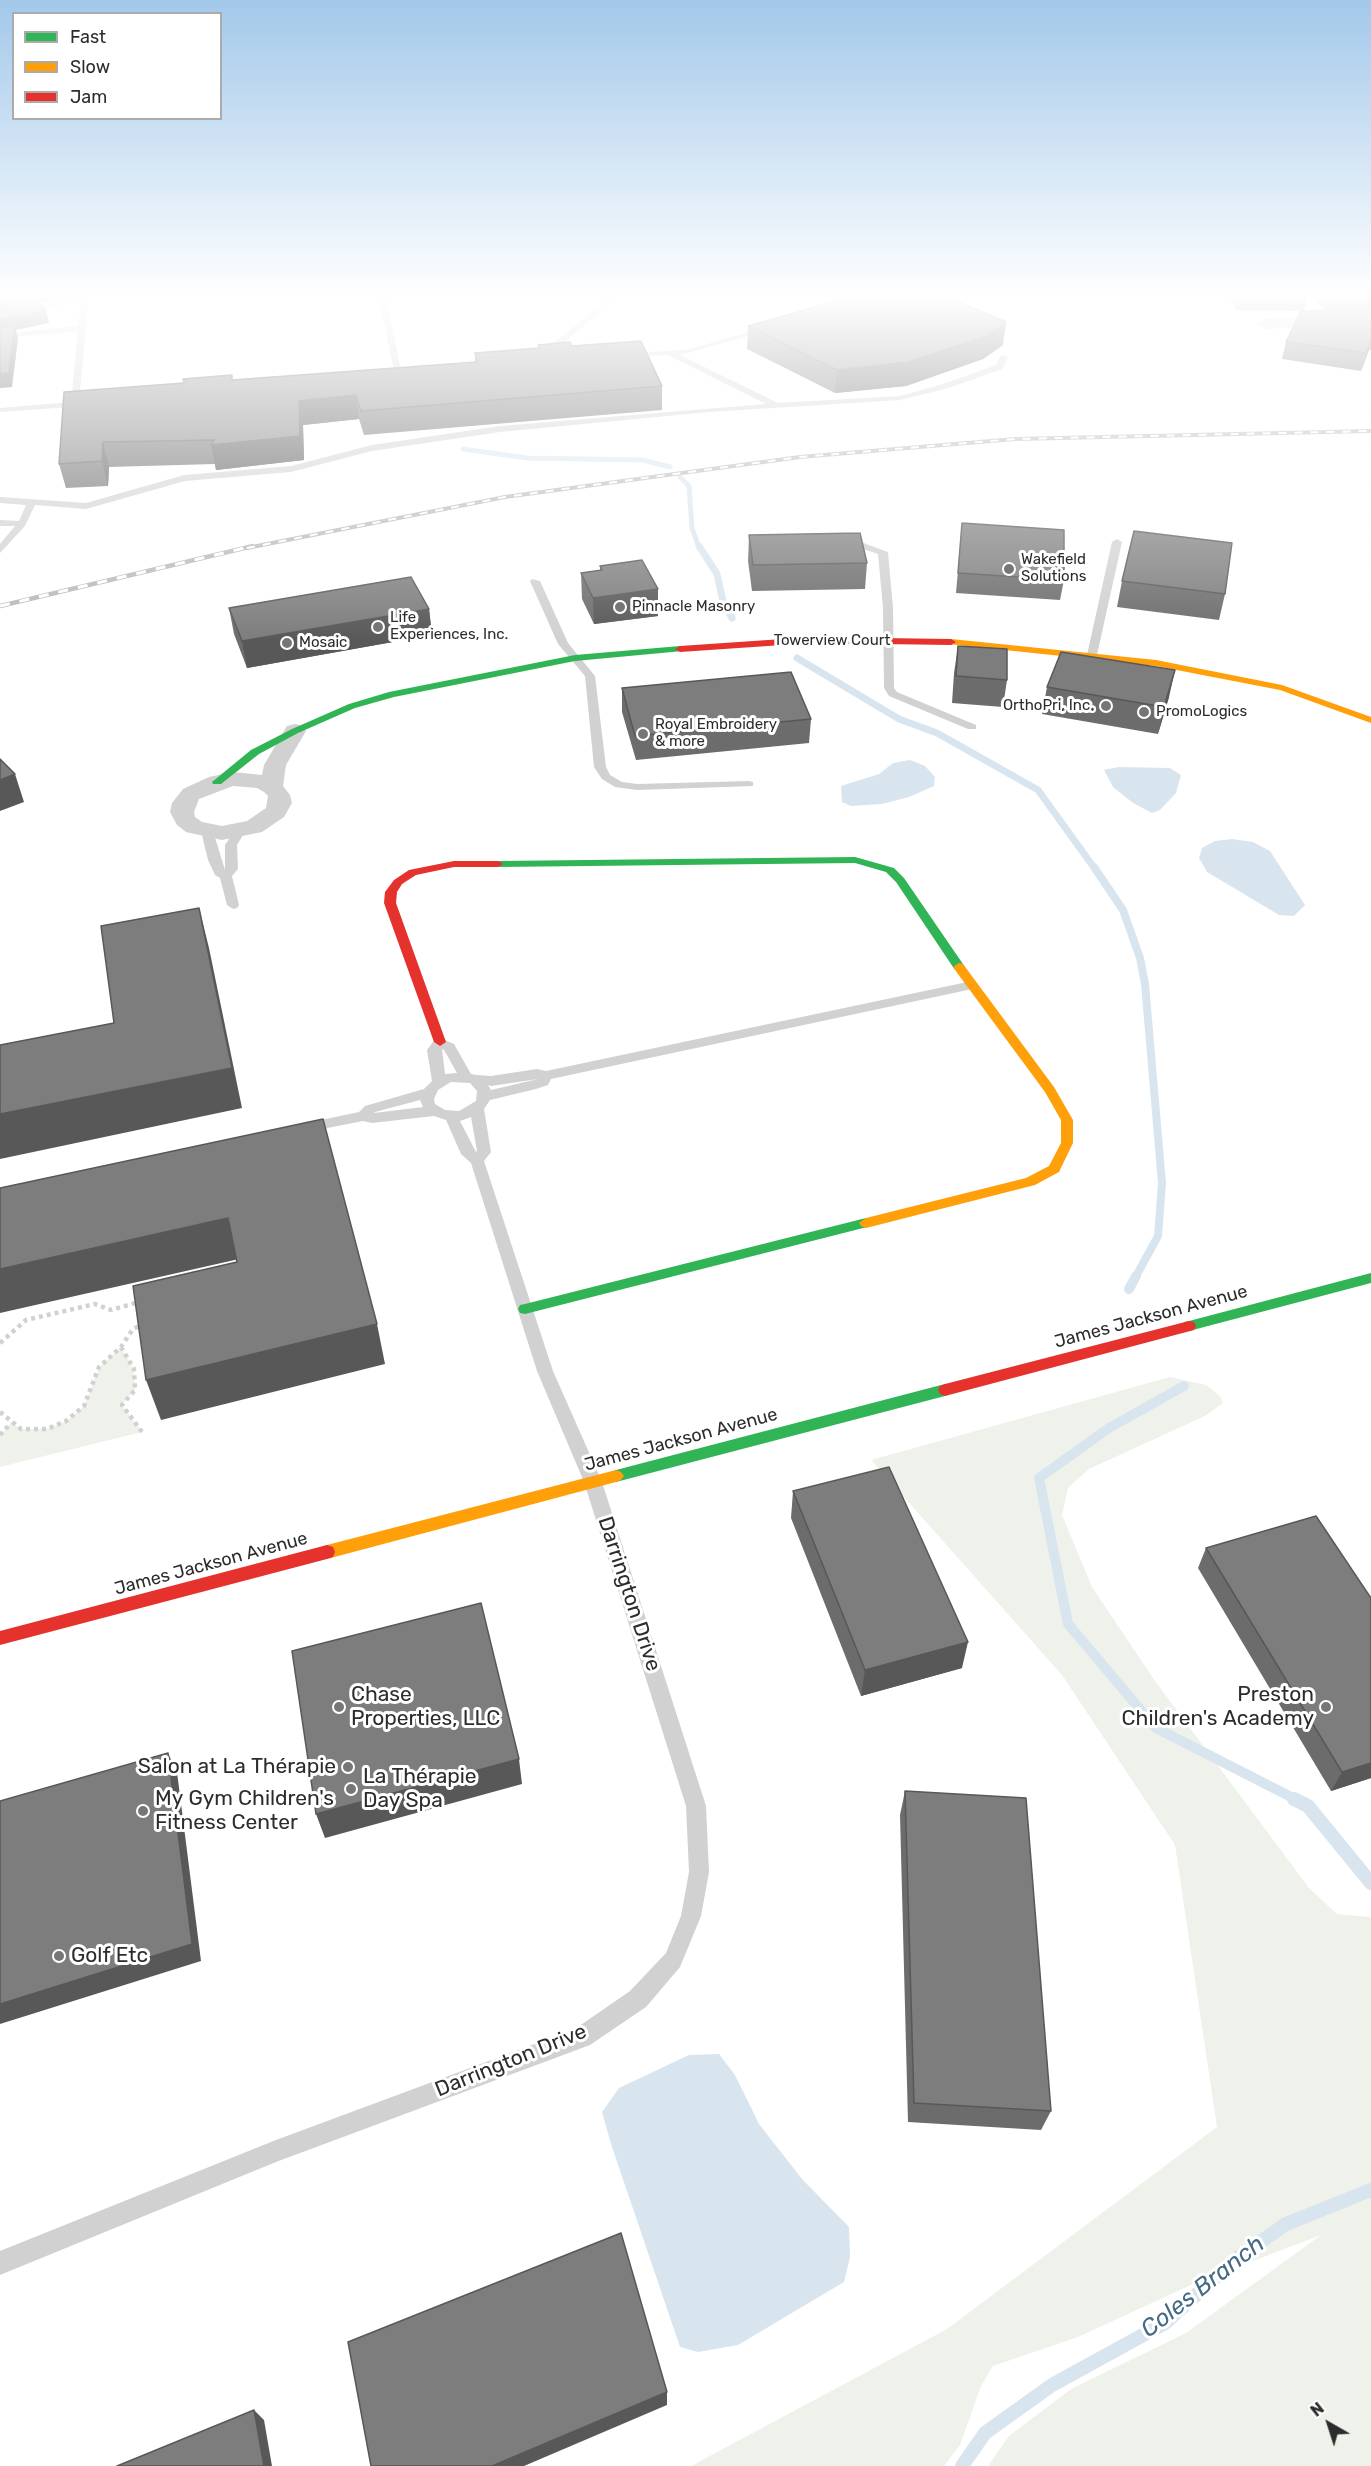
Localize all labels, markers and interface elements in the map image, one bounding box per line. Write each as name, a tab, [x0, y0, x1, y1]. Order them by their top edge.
legend	[12, 12, 222, 120]
text: Fast	[70, 26, 106, 48]
text: Slow	[70, 56, 110, 78]
text: Jam	[70, 86, 107, 108]
place label: Wakefield Solutions	[1021, 551, 1086, 586]
marker: Wakefield Solutions	[1002, 562, 1016, 576]
place label: Pinnacle Masonry	[632, 598, 755, 616]
marker: Pinnacle Masonry	[613, 600, 627, 614]
place label: Life Experiences, Inc.	[390, 609, 508, 644]
marker: Life Experiences, Inc.	[371, 620, 385, 634]
street label: Towerview Court	[774, 632, 890, 650]
place label: Mosaic	[299, 634, 347, 652]
marker: Mosaic	[280, 636, 294, 650]
place label: OrthoPri, Inc.	[1003, 697, 1094, 715]
marker: OrthoPri, Inc.	[1099, 699, 1113, 713]
place label: PromoLogics	[1156, 703, 1247, 721]
marker: PromoLogics	[1137, 705, 1151, 719]
place label: Royal Embroidery & more	[655, 716, 777, 751]
marker: Royal Embroidery & more	[636, 727, 650, 741]
street label: James Jackson Avenue	[1052, 1281, 1250, 1353]
street label: James Jackson Avenue	[582, 1404, 780, 1476]
street label: Darrington Drive	[592, 1514, 666, 1674]
street label: James Jackson Avenue	[112, 1528, 310, 1600]
place label: Chase Properties, LLC	[351, 1682, 500, 1732]
place label: Preston Children's Academy	[1122, 1682, 1314, 1732]
marker: Chase Properties, LLC	[332, 1700, 346, 1714]
marker: Preston Children's Academy	[1319, 1700, 1333, 1714]
place label: Salon at La Thérapie	[138, 1754, 336, 1780]
marker: Salon at La Thérapie	[341, 1760, 355, 1774]
place label: La Thérapie Day Spa	[363, 1764, 477, 1814]
marker: La Thérapie Day Spa	[344, 1782, 358, 1796]
place label: My Gym Children's Fitness Center	[155, 1786, 334, 1836]
marker: My Gym Children's Fitness Center	[136, 1804, 150, 1818]
place label: Golf Etc	[71, 1943, 148, 1969]
marker: Golf Etc	[52, 1949, 66, 1963]
street label: Darrington Drive	[432, 2019, 590, 2103]
water label: Coles Branch	[1135, 2230, 1271, 2344]
north arrow	[1299, 2394, 1359, 2454]
text: N	[1307, 2399, 1328, 2421]

